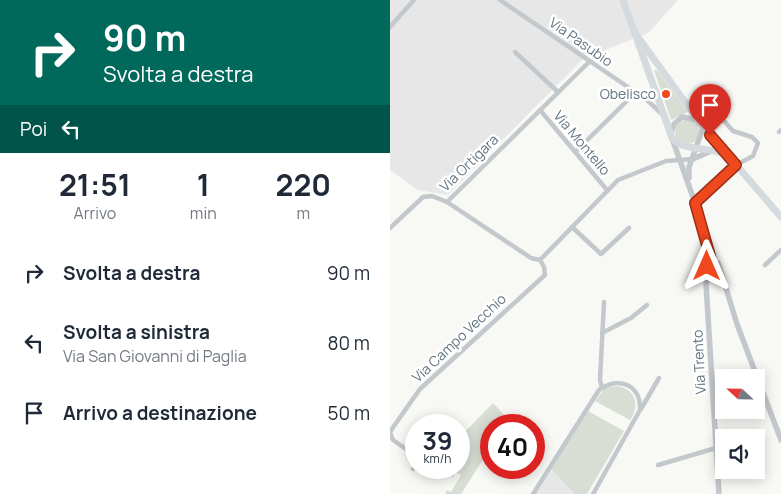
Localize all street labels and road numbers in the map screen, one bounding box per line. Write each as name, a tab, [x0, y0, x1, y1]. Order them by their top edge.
street label: Via Pasubio	[546, 13, 617, 70]
street label: Via Montello	[550, 106, 615, 179]
street label: Via Ortigara	[435, 130, 502, 195]
street label: Via Campo Vecchio	[408, 289, 510, 386]
street label: Via Trento	[687, 329, 710, 395]

